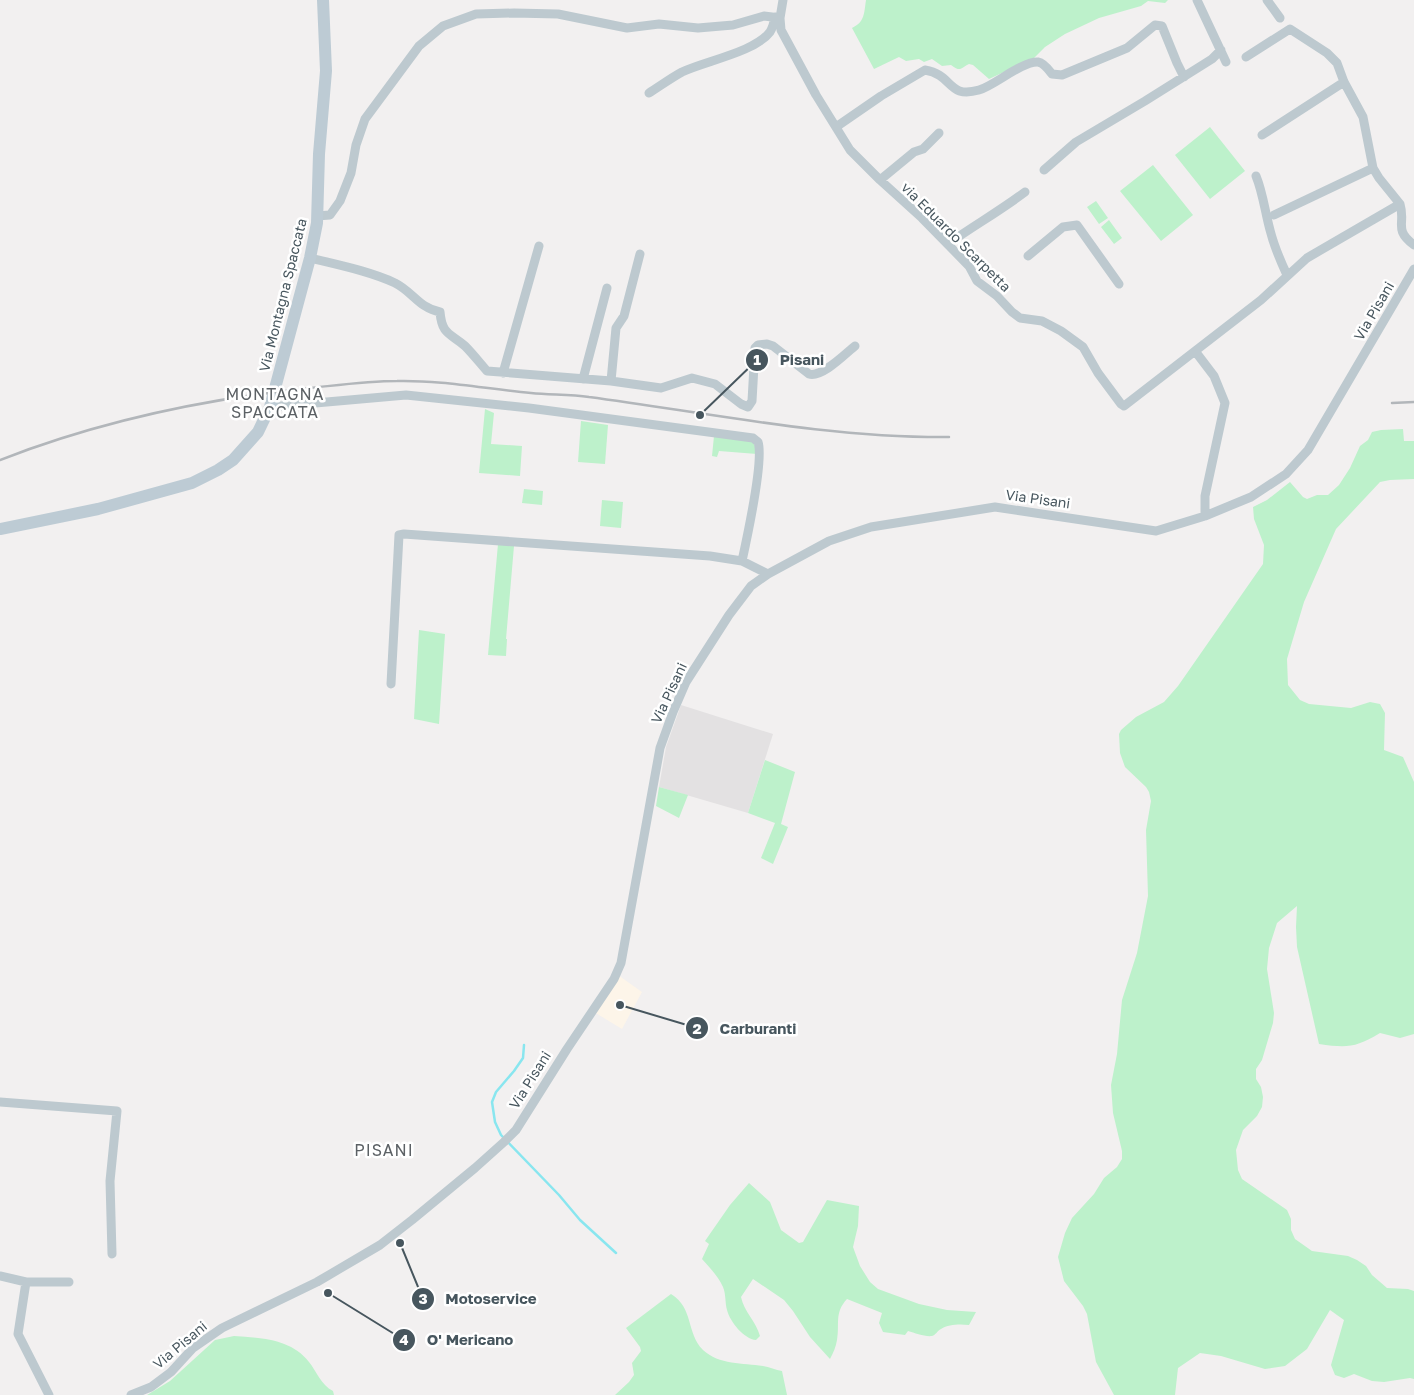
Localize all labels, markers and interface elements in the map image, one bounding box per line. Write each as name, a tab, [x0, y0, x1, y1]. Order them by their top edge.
street label: via Eduardo Scarpetta	[898, 178, 1015, 295]
street label: Via Montagna Spaccata	[255, 216, 310, 373]
street label: Via Pisani	[1350, 278, 1397, 343]
callout: Pisani	[744, 345, 834, 375]
text: 1	[753, 350, 761, 368]
text: Pisani	[780, 350, 824, 368]
district label: MONTAGNA SPACCATA	[226, 384, 324, 422]
street label: Via Pisani	[1005, 486, 1072, 511]
street label: Via Pisani	[647, 660, 690, 726]
callout: Carburanti	[685, 1013, 806, 1043]
text: 2	[692, 1019, 702, 1037]
text: Carburanti	[720, 1019, 796, 1037]
street label: Via Pisani	[505, 1048, 554, 1112]
district label: PISANI	[354, 1140, 414, 1160]
callout: Motoservice	[411, 1284, 547, 1314]
text: 3	[418, 1289, 428, 1307]
text: Motoservice	[445, 1289, 537, 1307]
street label: Via Pisani	[149, 1317, 210, 1372]
callout: O' Mericano	[392, 1325, 523, 1355]
text: 4	[399, 1330, 409, 1348]
text: O' Mericano	[427, 1330, 513, 1348]

